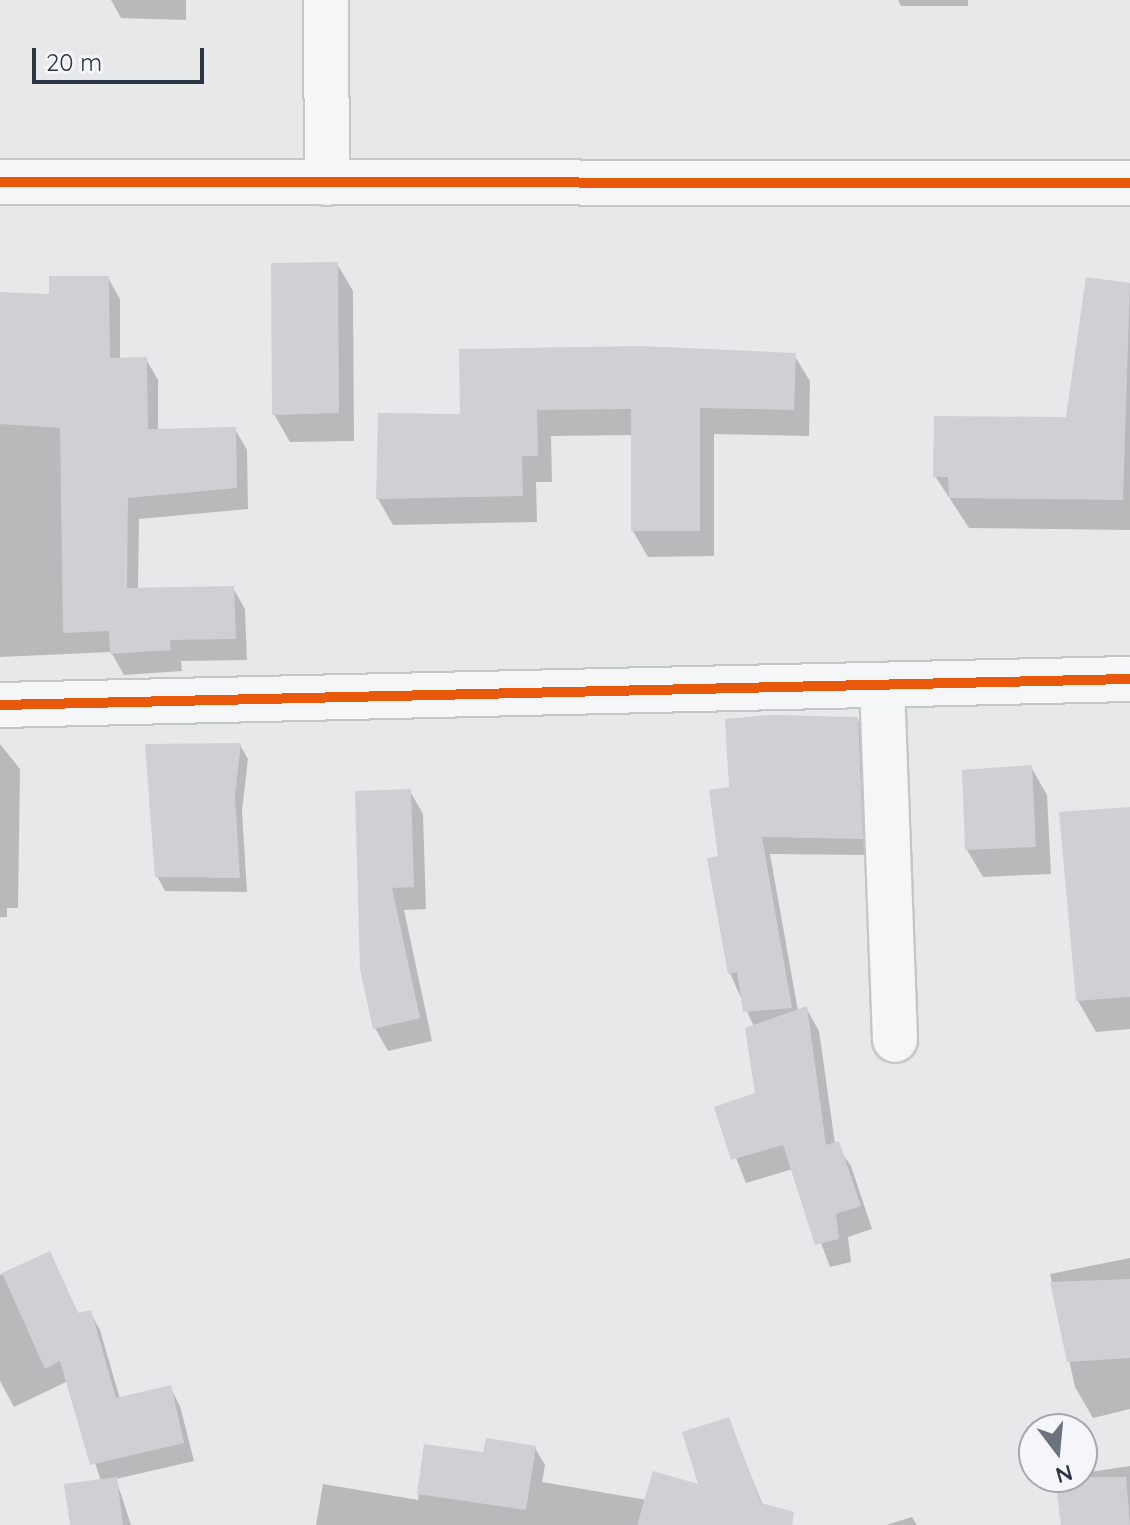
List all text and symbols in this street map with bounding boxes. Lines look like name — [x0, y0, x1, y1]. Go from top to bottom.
scale bar — [36, 32, 208, 82]
text: 20 m — [46, 47, 102, 77]
north arrow — [1018, 1413, 1098, 1493]
text: N — [1052, 1458, 1076, 1490]

